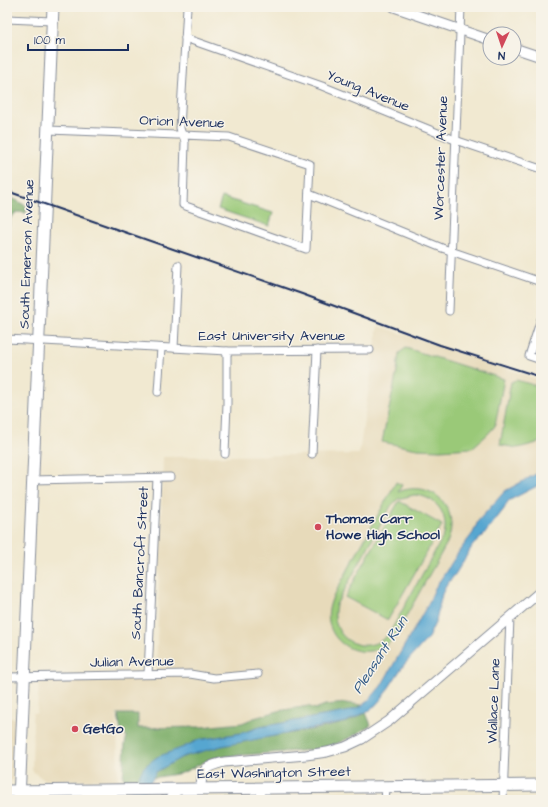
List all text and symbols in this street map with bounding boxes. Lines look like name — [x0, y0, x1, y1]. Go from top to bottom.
scale bar — [28, 26, 128, 52]
north arrow — [482, 26, 522, 66]
text: 100 m — [34, 32, 65, 49]
text: N — [498, 48, 505, 63]
street label: Young Avenue — [324, 65, 413, 117]
street label: Worcester Avenue — [429, 95, 453, 220]
street label: Orion Avenue — [139, 111, 225, 133]
street label: South Emerson Avenue — [14, 178, 40, 329]
street label: East University Avenue — [199, 326, 346, 346]
street label: South Bancroft Street — [126, 486, 154, 640]
place label: Thomas Carr Howe High School — [325, 509, 441, 546]
marker: Thomas Carr Howe High School — [313, 522, 323, 532]
water label: Pleasant Run — [347, 611, 414, 698]
street label: Julian Avenue — [90, 651, 175, 673]
street label: Wallace Lane — [483, 658, 505, 744]
place label: GetGo — [83, 719, 124, 739]
marker: GetGo — [70, 724, 80, 734]
street label: East Washington Street — [197, 762, 351, 784]

